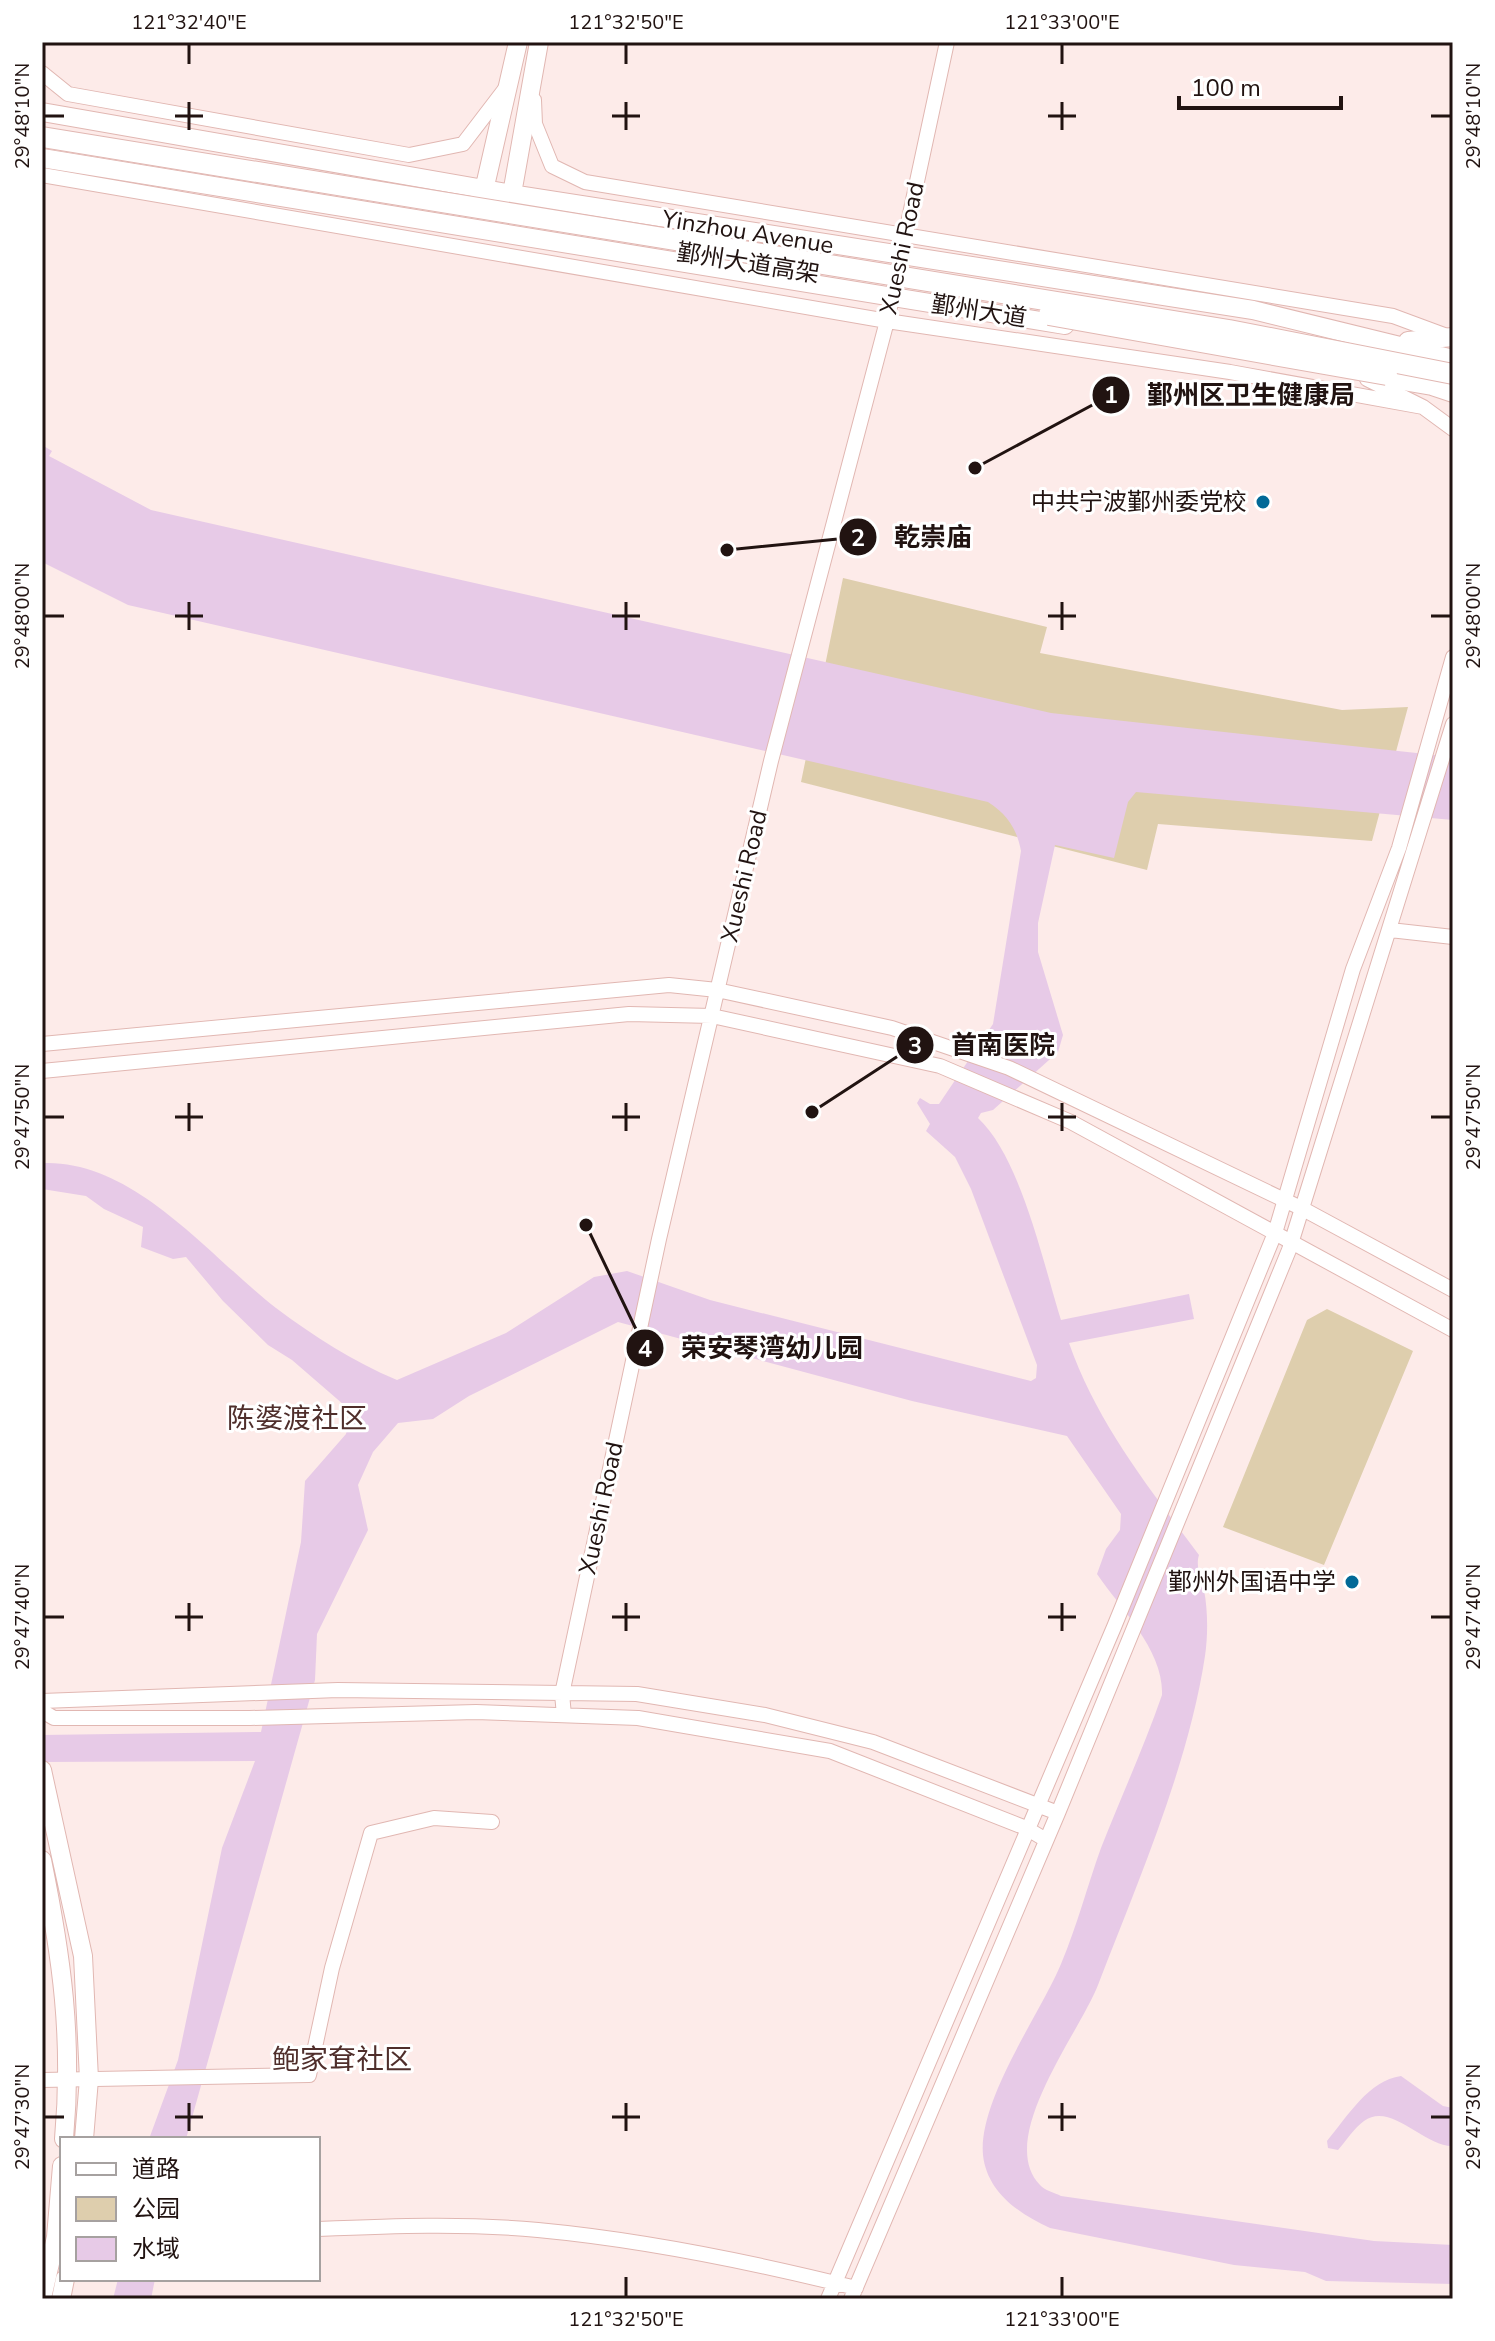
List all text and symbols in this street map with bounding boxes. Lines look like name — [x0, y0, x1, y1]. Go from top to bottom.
text: 121°32'40"E — [131, 9, 247, 36]
text: 121°32'50"E — [568, 9, 684, 36]
text: 121°33'00"E — [1004, 9, 1120, 36]
scale bar — [1179, 60, 1341, 110]
text: 29°48'10"N — [9, 63, 36, 169]
text: 29°48'10"N — [1460, 63, 1487, 169]
text: 100 m — [1191, 72, 1261, 104]
street label: Xueshi Road — [872, 179, 932, 317]
street label: Yinzhou Avenue — [659, 203, 836, 261]
street label: 鄞州大道高架 — [674, 236, 822, 290]
street label: 鄞州大道 — [929, 288, 1029, 334]
callout: 鄞州区卫生健康局 — [1091, 370, 1371, 420]
text: 鄞州区卫生健康局 — [1147, 378, 1355, 413]
text: 1 — [1104, 379, 1118, 411]
place label: 中共宁波鄞州委党校 — [1031, 486, 1247, 518]
marker: 中共宁波鄞州委党校 — [1254, 493, 1272, 511]
callout: 乾崇庙 — [838, 512, 988, 562]
text: 乾崇庙 — [894, 520, 972, 555]
text: 2 — [851, 522, 865, 554]
text: 29°48'00"N — [9, 563, 36, 669]
text: 29°48'00"N — [1460, 563, 1487, 669]
street label: Xueshi Road — [713, 807, 775, 945]
callout: 首南医院 — [895, 1020, 1071, 1070]
text: 首南医院 — [951, 1028, 1055, 1063]
text: 3 — [908, 1030, 922, 1062]
text: 29°47'50"N — [9, 1064, 36, 1170]
text: 29°47'50"N — [1460, 1064, 1487, 1170]
callout: 荣安琴湾幼儿园 — [625, 1323, 879, 1373]
text: 荣安琴湾幼儿园 — [681, 1331, 863, 1366]
text: 4 — [638, 1333, 652, 1365]
district label: 陈婆渡社区 — [227, 1400, 367, 1438]
street label: Xueshi Road — [571, 1439, 631, 1577]
text: 29°47'40"N — [9, 1564, 36, 1670]
text: 29°47'40"N — [1460, 1564, 1487, 1670]
place label: 鄞州外国语中学 — [1168, 1566, 1336, 1598]
marker: 鄞州外国语中学 — [1343, 1573, 1361, 1591]
district label: 鲍家耷社区 — [272, 2041, 412, 2079]
text: 29°47'30"N — [9, 2064, 36, 2170]
text: 29°47'30"N — [1460, 2064, 1487, 2170]
legend — [60, 2137, 320, 2281]
text: 道路 — [132, 2153, 180, 2185]
text: 公园 — [132, 2193, 180, 2225]
text: 水域 — [132, 2233, 180, 2265]
text: 121°32'50"E — [568, 2306, 684, 2333]
text: 121°33'00"E — [1004, 2306, 1120, 2333]

